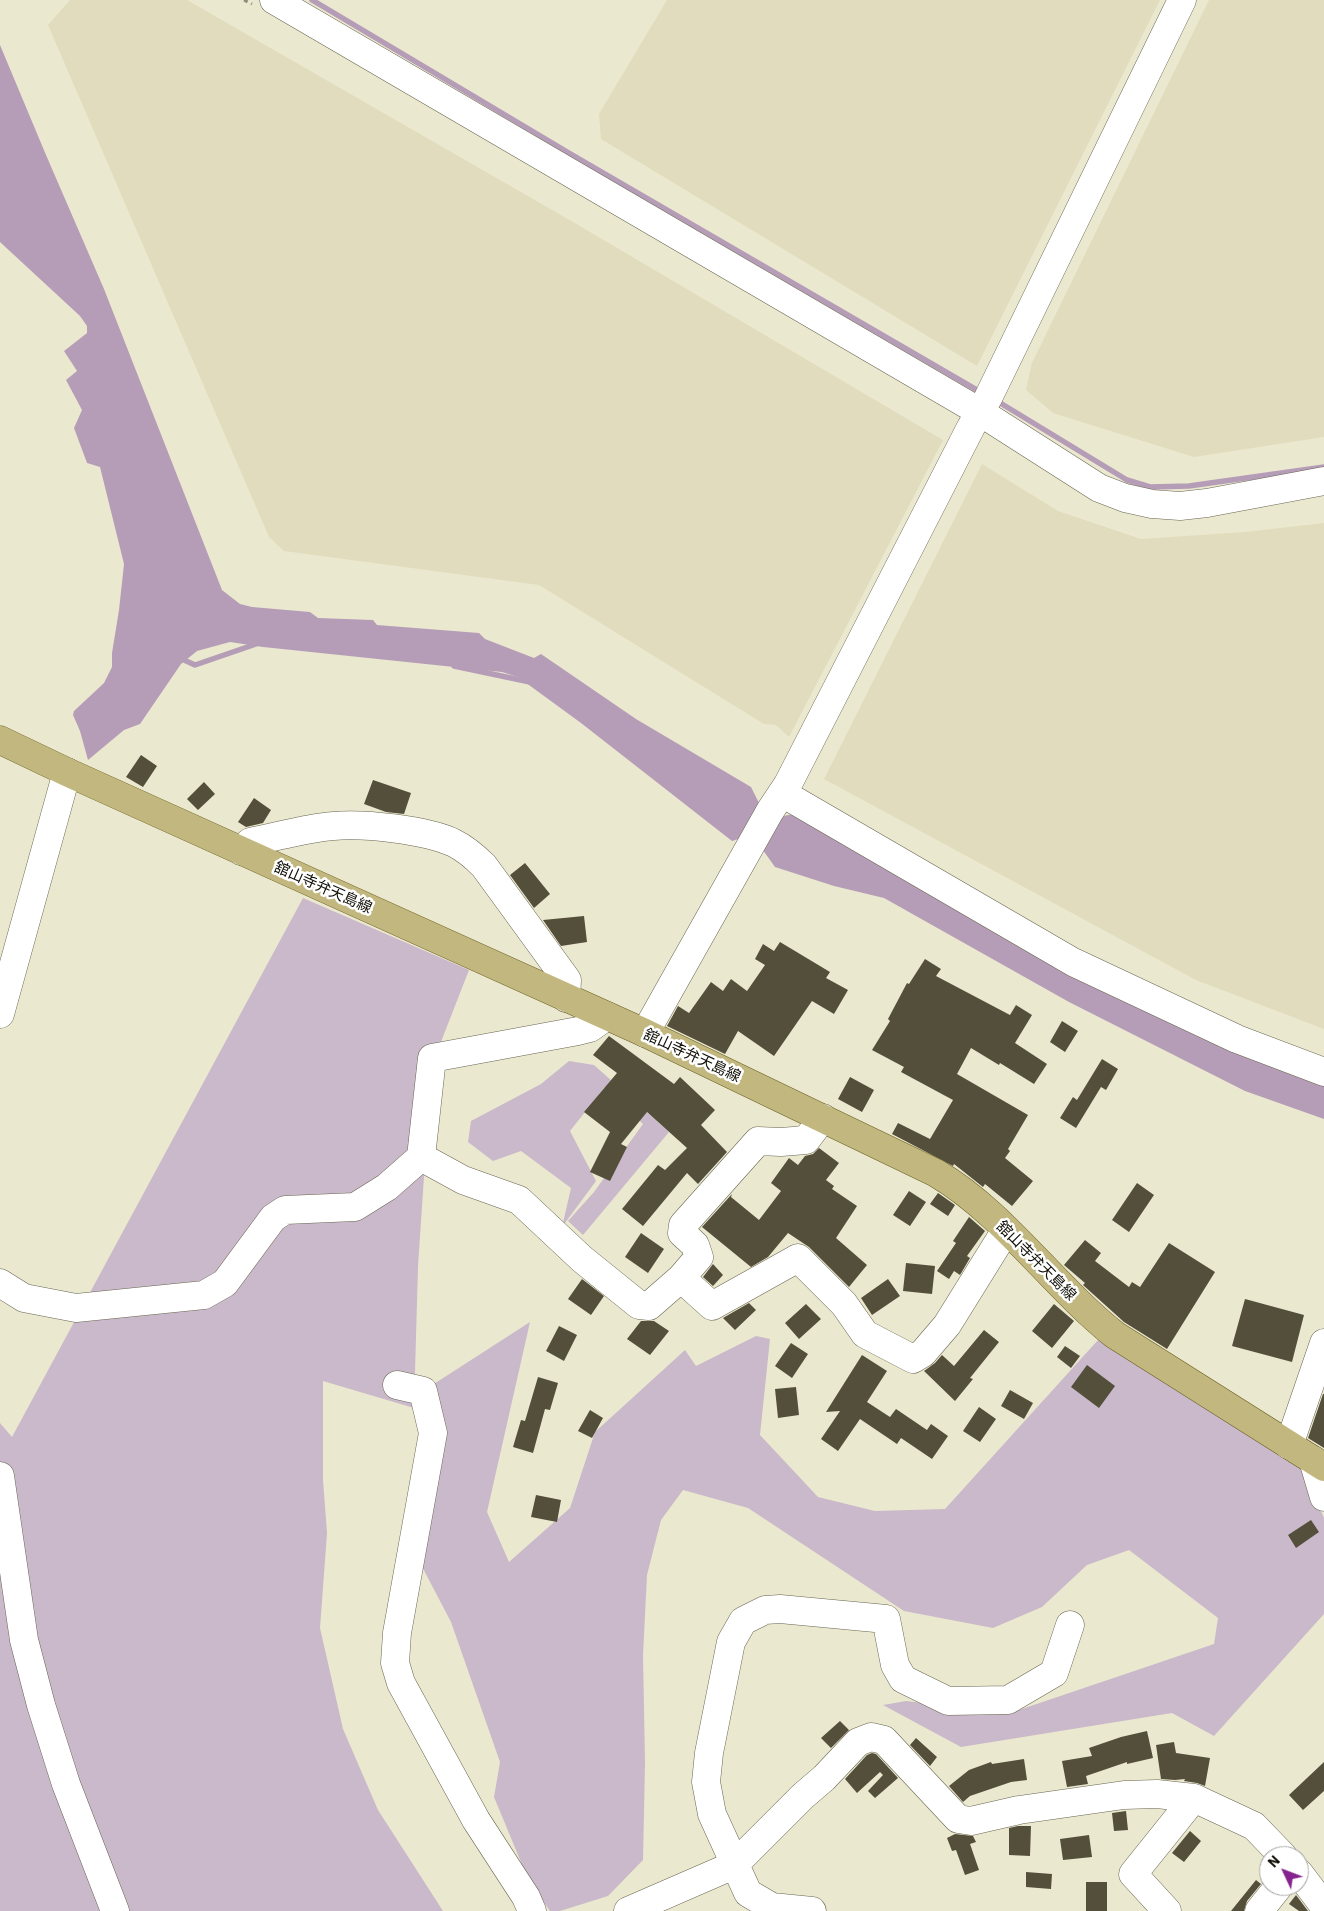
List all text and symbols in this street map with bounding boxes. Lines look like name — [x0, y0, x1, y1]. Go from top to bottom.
street label: 舘山寺弁天島線 — [271, 858, 375, 918]
street label: 舘山寺弁天島線 — [641, 1026, 743, 1086]
street label: 舘山寺弁天島線 — [993, 1218, 1079, 1304]
north arrow — [1259, 1846, 1309, 1896]
text: N — [1264, 1852, 1284, 1871]

